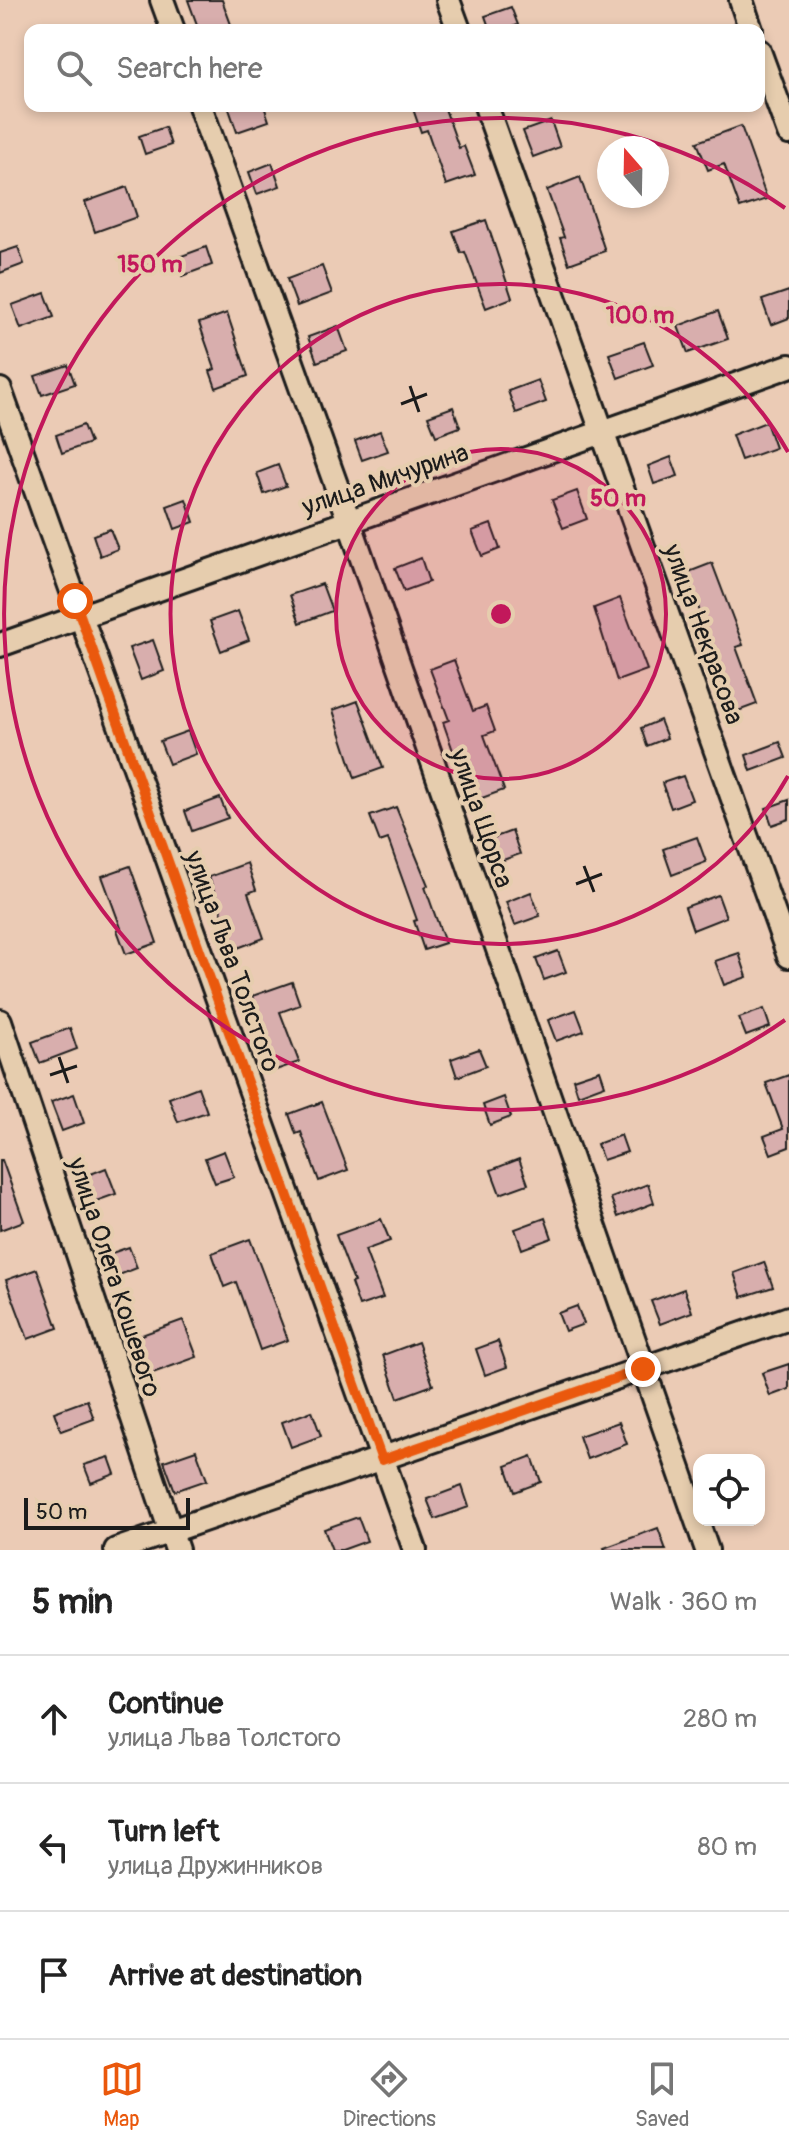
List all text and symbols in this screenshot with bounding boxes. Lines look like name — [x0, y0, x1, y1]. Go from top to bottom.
search box — [24, 24, 765, 112]
icon: search — [52, 46, 96, 90]
text: Search here — [116, 50, 263, 87]
north arrow — [597, 136, 669, 208]
text: 150 m — [117, 250, 183, 279]
text: 100 m — [606, 301, 674, 330]
street label: улица Мичурина — [297, 437, 473, 524]
text: 50 m — [590, 484, 646, 513]
street label: улица Некрасова — [655, 539, 751, 729]
route start — [57, 583, 93, 619]
centre of rings — [487, 600, 515, 628]
street label: улица Щорса — [442, 744, 520, 892]
street label: улица Льва Толстого — [177, 845, 287, 1076]
street label: улица Олега Кошевого — [60, 1153, 168, 1401]
route end — [625, 1351, 661, 1387]
map controls — [693, 1454, 765, 1526]
button: locate — [693, 1454, 765, 1526]
scale bar — [24, 1494, 190, 1530]
text: 50 m — [36, 1498, 87, 1526]
text: 5 min — [32, 1581, 113, 1624]
text: Walk · 360 m — [610, 1586, 757, 1618]
text: Continue — [108, 1685, 223, 1722]
icon: ahead — [32, 1697, 76, 1741]
text: 280 m — [683, 1703, 757, 1735]
text: улица Льва Толстого — [108, 1722, 341, 1754]
text: Turn left — [108, 1813, 219, 1850]
icon: left — [32, 1825, 76, 1869]
text: 80 m — [697, 1831, 757, 1863]
text: улица Дружинников — [108, 1850, 323, 1882]
icon: arrive — [32, 1953, 76, 1997]
text: Arrive at destination — [108, 1957, 362, 1994]
tab: Map — [100, 2057, 144, 2133]
tab: Directions — [343, 2057, 436, 2133]
tab: Saved — [635, 2057, 689, 2133]

